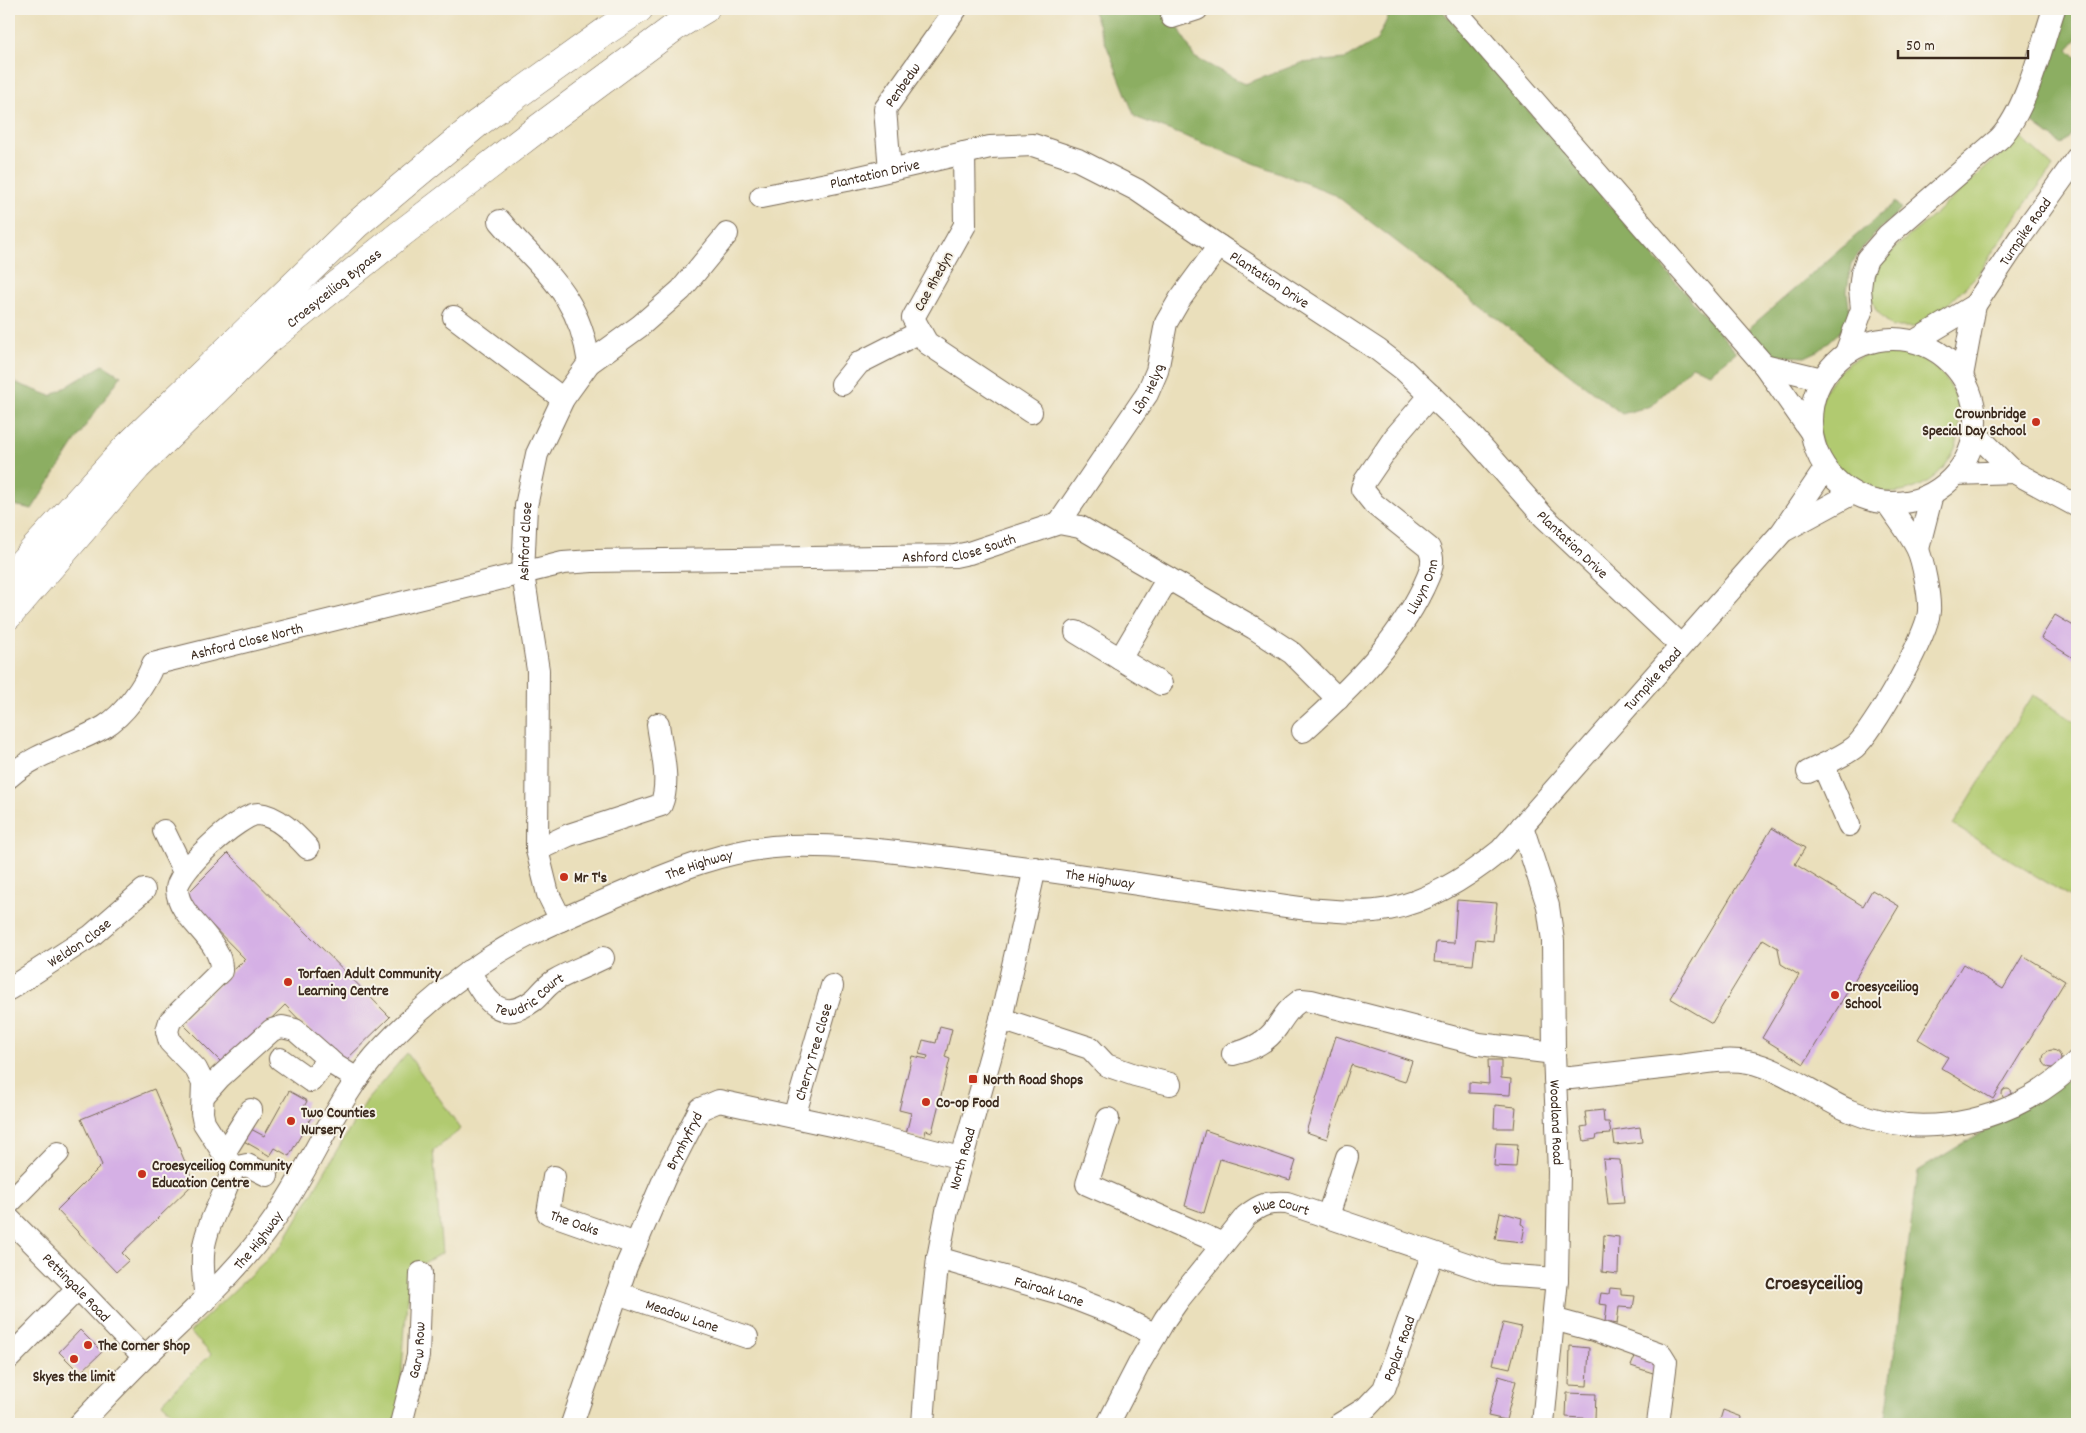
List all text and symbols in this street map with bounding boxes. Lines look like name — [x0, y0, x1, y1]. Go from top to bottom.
scale bar — [1898, 28, 2028, 60]
text: 50 m — [1906, 36, 1935, 58]
street label: Penbedw — [880, 59, 928, 113]
street label: Plantation Drive — [828, 155, 922, 196]
street label: Turnpike Road — [1995, 194, 2058, 271]
street label: Croesyceiliog Bypass — [282, 244, 387, 334]
street label: Plantation Drive — [1224, 247, 1313, 315]
street label: Cae Rhedyn — [909, 248, 960, 316]
street label: Lôn Helyg — [1127, 363, 1171, 420]
place label: Crownbridge Special Day School — [1922, 404, 2026, 443]
marker: Crownbridge Special Day School — [2030, 416, 2042, 428]
street label: Ashford Close — [514, 499, 540, 583]
street label: Plantation Drive — [1530, 507, 1613, 585]
street label: Ashford Close South — [902, 529, 1019, 570]
street label: Llwyn Onn — [1402, 559, 1445, 619]
street label: Ashford Close North — [188, 618, 306, 667]
street label: Turnpike Road — [1619, 643, 1688, 717]
street label: The Highway — [663, 845, 736, 887]
street label: The Highway — [1064, 864, 1136, 896]
place label: Mr T's — [574, 868, 607, 890]
marker: Mr T's — [558, 871, 570, 883]
street label: Weldon Close — [44, 914, 117, 974]
place label: Torfaen Adult Community Learning Centre — [298, 964, 442, 1003]
street label: Tewdric Court — [490, 968, 569, 1024]
marker: Torfaen Adult Community Learning Centre — [282, 976, 294, 988]
place label: Croesyceiliog School — [1845, 977, 1919, 1016]
marker: Croesyceiliog School — [1829, 989, 1841, 1001]
street label: Cherry Tree Close — [790, 1001, 840, 1104]
place label: North Road Shops — [983, 1070, 1083, 1092]
marker: North Road Shops — [967, 1073, 979, 1085]
street label: Woodland Road — [1542, 1080, 1568, 1166]
place label: Co-op Food — [936, 1093, 999, 1115]
marker: Co-op Food — [920, 1096, 932, 1108]
place label: Two Counties Nursery — [301, 1103, 375, 1142]
street label: Brynhyfryd — [661, 1109, 710, 1174]
marker: Two Counties Nursery — [285, 1115, 297, 1127]
street label: North Road — [944, 1126, 983, 1193]
place label: Croesyceiliog Community Education Centre — [152, 1156, 292, 1195]
marker: Croesyceiliog Community Education Centre — [136, 1168, 148, 1180]
street label: Blue Court — [1248, 1194, 1313, 1223]
street label: The Oaks — [546, 1205, 602, 1243]
street label: The Highway — [229, 1207, 290, 1276]
street label: Pettingale Road — [36, 1249, 114, 1328]
street label: Fairoak Lane — [1011, 1271, 1087, 1314]
district label: Croesyceiliog — [1765, 1271, 1863, 1299]
street label: Meadow Lane — [642, 1294, 722, 1340]
street label: Poplar Road — [1379, 1313, 1422, 1385]
street label: Garw Row — [404, 1321, 432, 1381]
place label: The Corner Shop — [98, 1336, 190, 1358]
marker: The Corner Shop — [82, 1339, 94, 1351]
marker: Skyes the limit — [68, 1353, 80, 1365]
place label: Skyes the limit — [33, 1367, 116, 1389]

